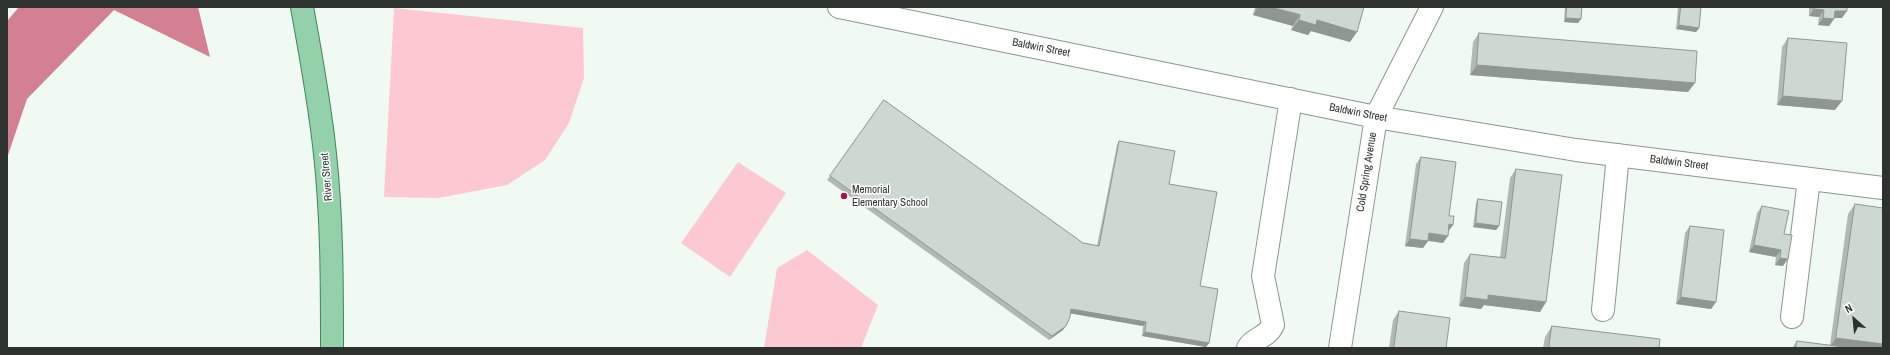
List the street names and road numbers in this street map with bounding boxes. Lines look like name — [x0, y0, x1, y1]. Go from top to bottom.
street label: Baldwin Street — [1011, 36, 1071, 60]
street label: Baldwin Street — [1328, 101, 1388, 125]
street label: Cold Spring Avenue — [1354, 131, 1380, 213]
street label: River Street — [318, 152, 336, 202]
street label: Baldwin Street — [1649, 153, 1709, 173]

